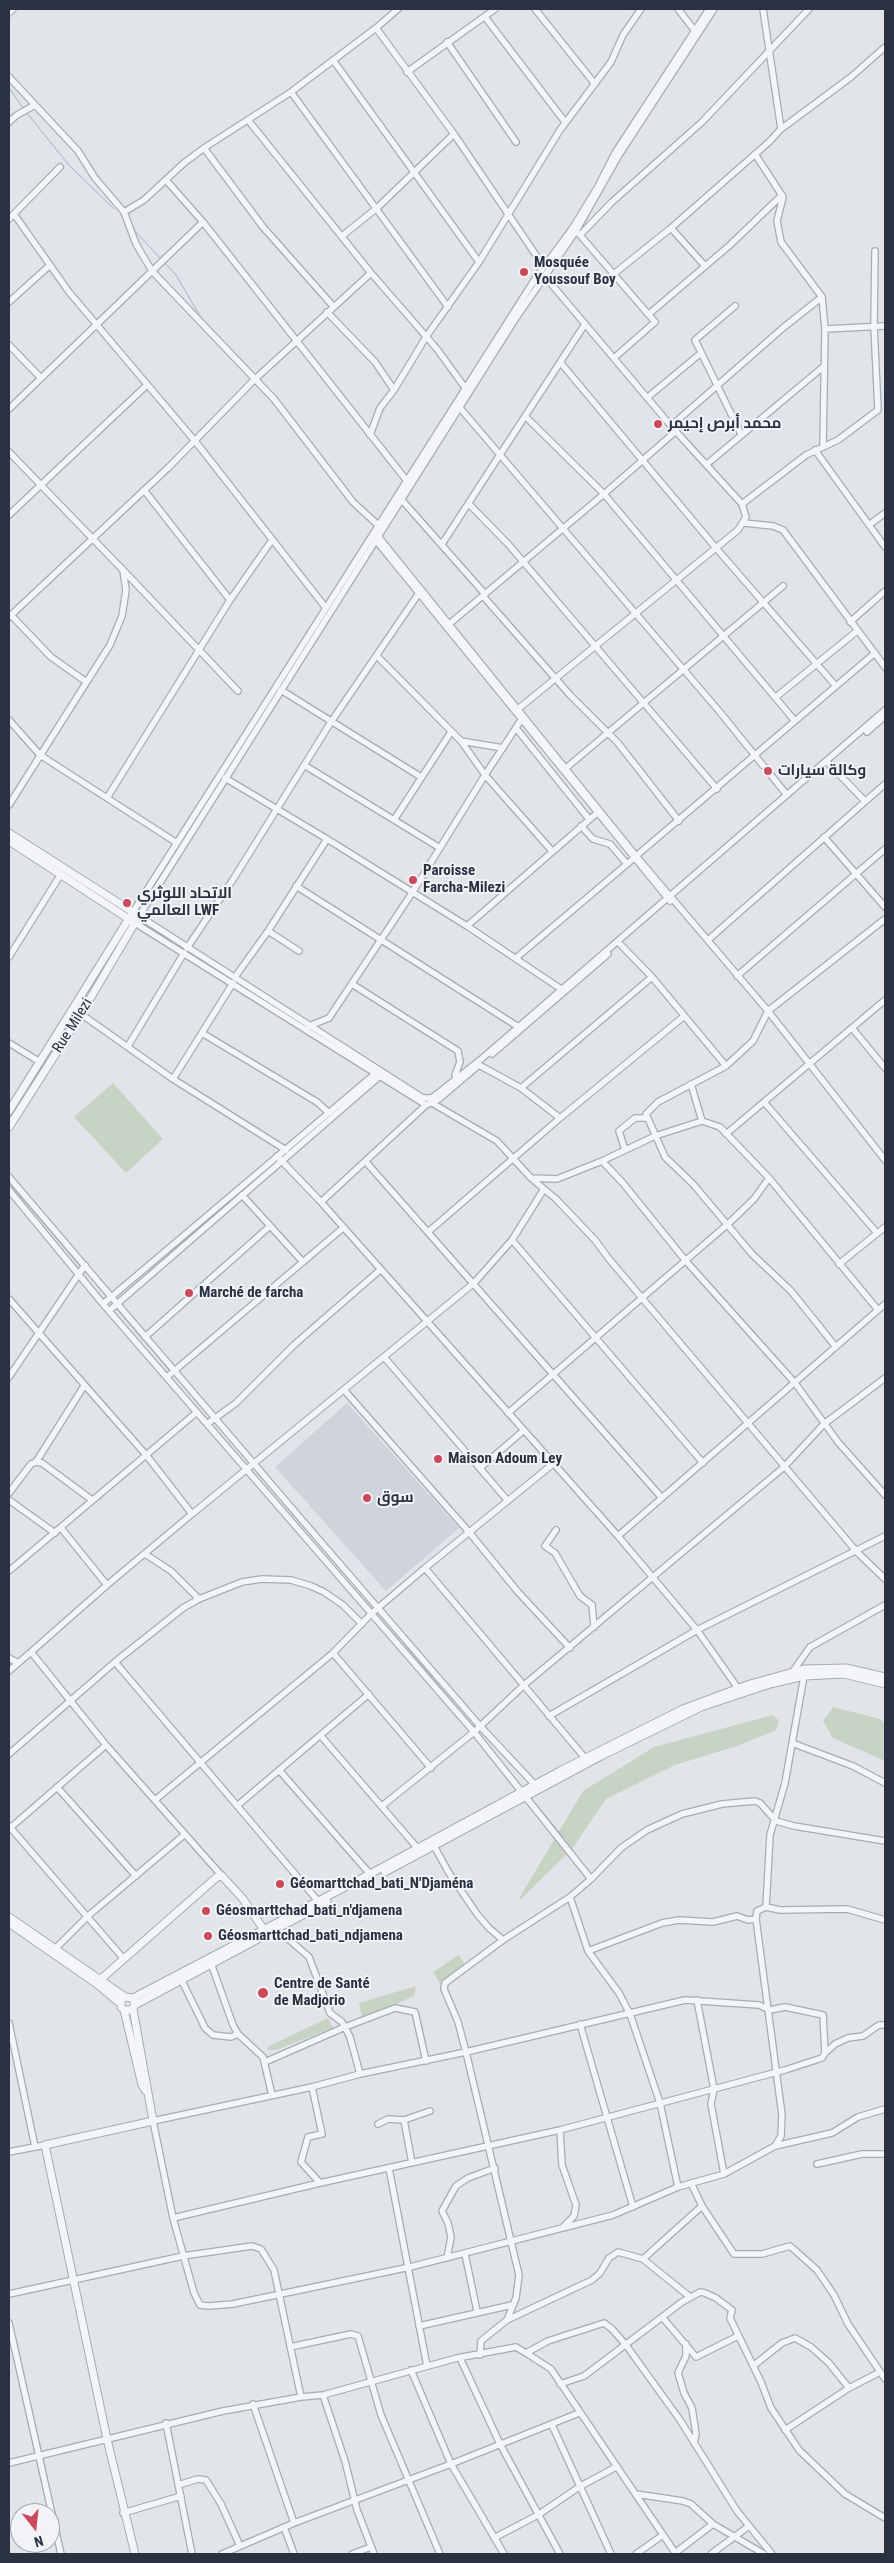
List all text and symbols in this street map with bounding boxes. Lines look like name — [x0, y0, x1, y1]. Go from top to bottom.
place label: Mosquée Youssouf Boy — [534, 254, 616, 289]
marker: Mosquée Youssouf Boy — [518, 266, 530, 278]
place label: محمد أبرص إحيمر — [668, 415, 781, 433]
marker: محمد أبرص إحيمر — [652, 418, 664, 430]
place label: وكالة سيارات — [778, 762, 866, 780]
marker: وكالة سيارات — [762, 765, 774, 777]
place label: Paroisse Farcha-Milezi — [423, 862, 505, 897]
marker: Paroisse Farcha-Milezi — [407, 874, 419, 886]
place label: الاتحاد اللوثري العالمي LWF — [137, 885, 232, 920]
marker: الاتحاد اللوثري العالمي LWF — [121, 897, 133, 909]
street label: Rue Milezi — [49, 995, 97, 1057]
place label: Marché de farcha — [199, 1284, 303, 1302]
marker: Marché de farcha — [183, 1287, 195, 1299]
place label: Maison Adoum Ley — [448, 1450, 562, 1468]
marker: Maison Adoum Ley — [432, 1453, 444, 1465]
place label: سوق — [377, 1489, 414, 1507]
marker: سوق — [361, 1492, 373, 1504]
place label: Géomarttchad_bati_N'Djaména — [290, 1875, 473, 1893]
marker: Géomarttchad_bati_N'Djaména — [274, 1878, 286, 1890]
place label: Géosmarttchad_bati_n'djamena — [216, 1902, 402, 1920]
marker: Géosmarttchad_bati_n'djamena — [200, 1905, 212, 1917]
place label: Géosmarttchad_bati_ndjamena — [218, 1927, 403, 1945]
marker: Géosmarttchad_bati_ndjamena — [202, 1930, 214, 1942]
place label: Centre de Santé de Madjorio — [274, 1975, 370, 2010]
marker: Centre de Santé de Madjorio — [256, 1986, 270, 2000]
north arrow — [10, 2503, 60, 2553]
text: N — [33, 2533, 45, 2550]

